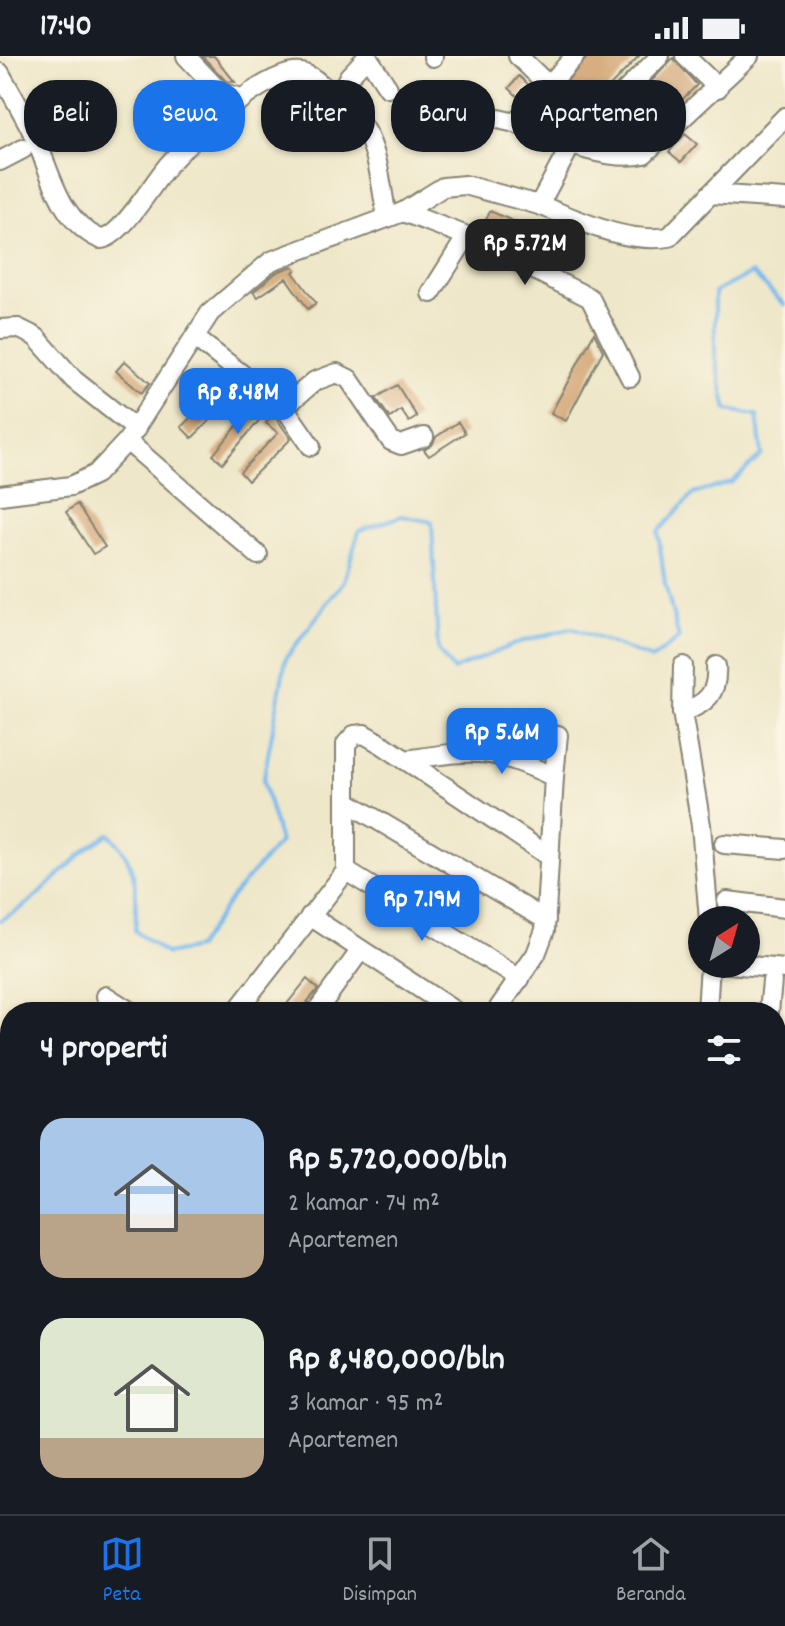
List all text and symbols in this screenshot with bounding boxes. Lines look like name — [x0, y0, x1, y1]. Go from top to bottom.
text: 17:40 — [40, 7, 92, 50]
chip: Beli — [24, 80, 117, 152]
chip: Sewa — [133, 80, 245, 152]
chip: Filter — [261, 80, 375, 152]
chip: Baru — [391, 80, 495, 152]
chip: Apartemen — [511, 80, 686, 152]
pin: Rp 5.72M — [442, 219, 608, 287]
text: Rp 5.72M — [483, 226, 567, 263]
pin: Rp 8.48M — [155, 368, 321, 436]
text: Rp 8.48M — [197, 375, 279, 412]
pin: Rp 5.6M — [428, 708, 576, 776]
text: Rp 5.6M — [465, 715, 539, 752]
pin: Rp 7.19M — [339, 875, 505, 943]
text: Rp 7.19M — [383, 882, 461, 919]
north arrow — [688, 906, 760, 978]
map controls — [688, 906, 760, 978]
text: 4 properti — [40, 1026, 167, 1075]
icon: filters — [702, 1028, 746, 1072]
text: Rp 5,720,000/bln — [288, 1137, 507, 1186]
icon: home — [104, 1150, 200, 1246]
text: 2 kamar · 74 m² — [288, 1186, 440, 1223]
text: Apartemen — [288, 1223, 398, 1260]
text: Rp 8,480,000/bln — [288, 1337, 505, 1386]
icon: home — [104, 1350, 200, 1446]
text: 3 kamar · 95 m² — [288, 1386, 443, 1423]
text: Apartemen — [288, 1423, 398, 1460]
tab: Peta — [100, 1532, 144, 1611]
tab: Disimpan — [343, 1532, 417, 1611]
tab: Beranda — [616, 1532, 685, 1611]

